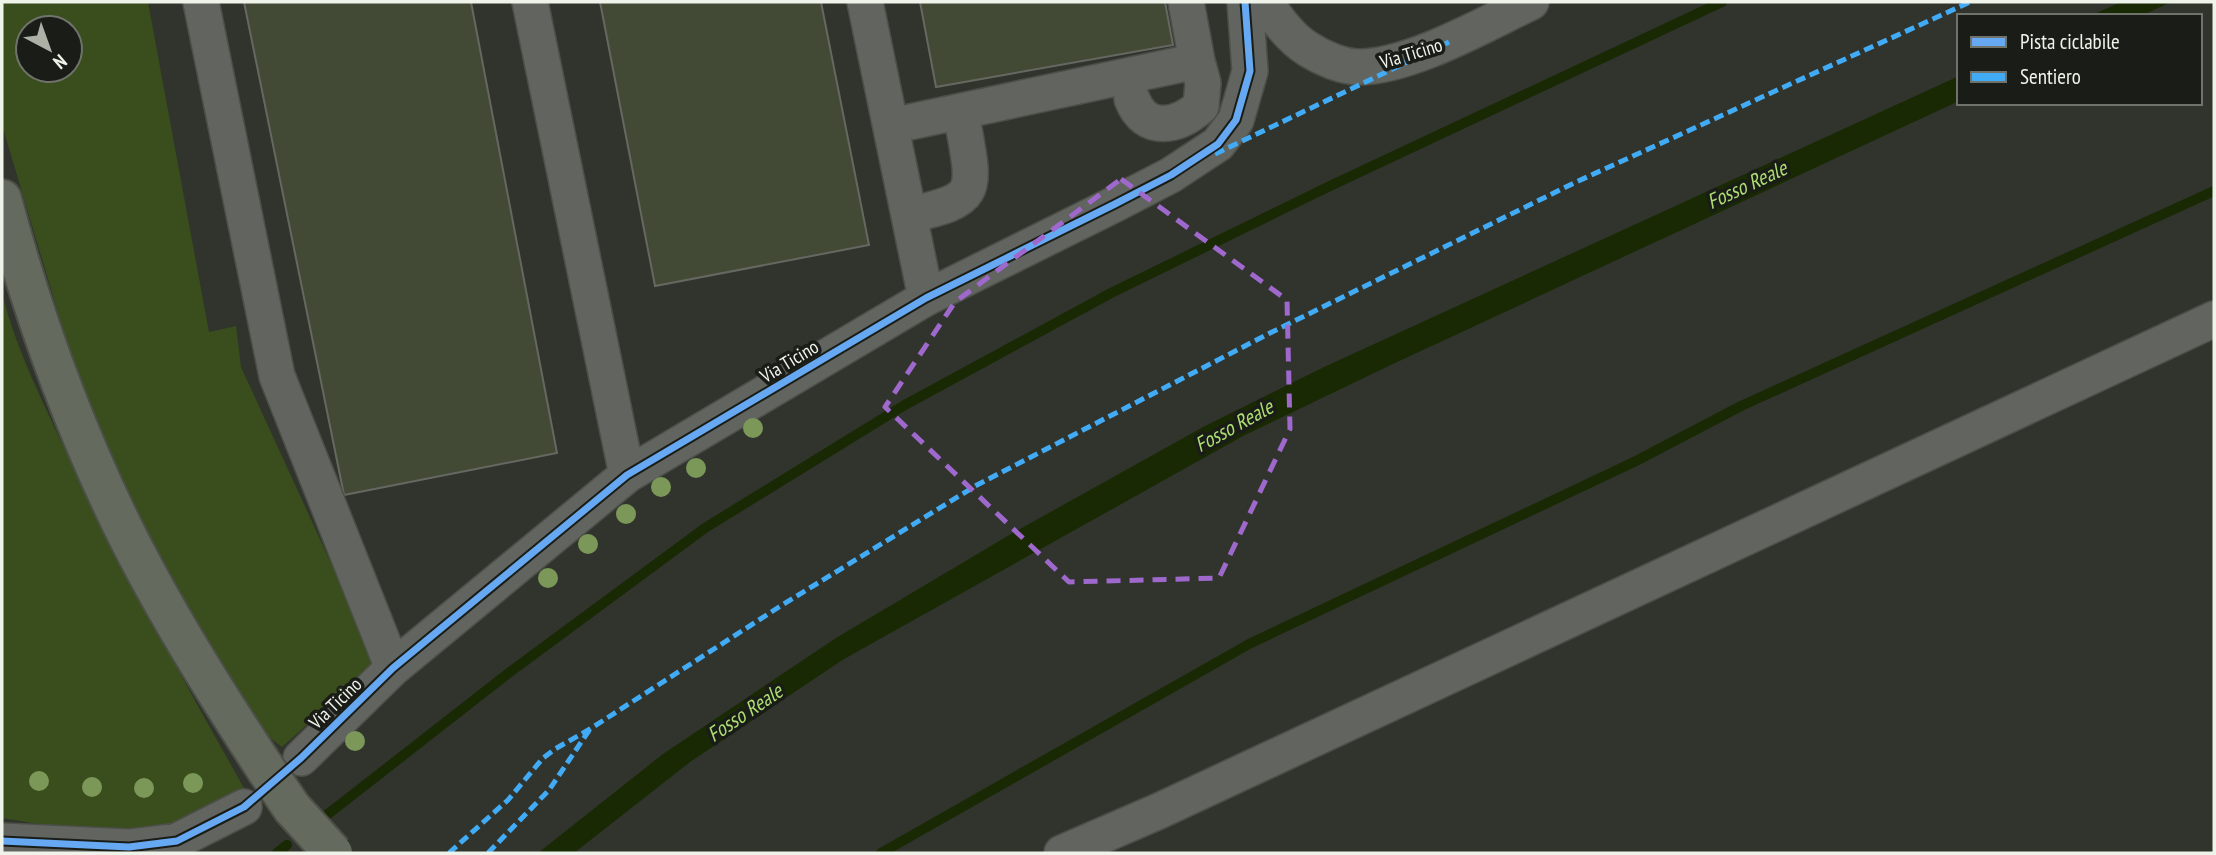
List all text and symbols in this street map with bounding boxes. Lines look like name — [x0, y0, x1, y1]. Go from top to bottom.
north arrow — [14, 14, 84, 84]
legend — [1957, 14, 2202, 105]
text: Pista ciclabile — [2020, 28, 2120, 55]
street label: Via Ticino — [1376, 32, 1445, 74]
text: N — [48, 49, 72, 74]
text: Sentiero — [2020, 63, 2081, 90]
water label: Fosso Reale — [1702, 154, 1792, 215]
street label: Via Ticino — [754, 334, 823, 388]
water label: Fosso Reale — [1190, 392, 1279, 458]
street label: Via Ticino — [303, 672, 366, 735]
water label: Fosso Reale — [702, 677, 789, 748]

